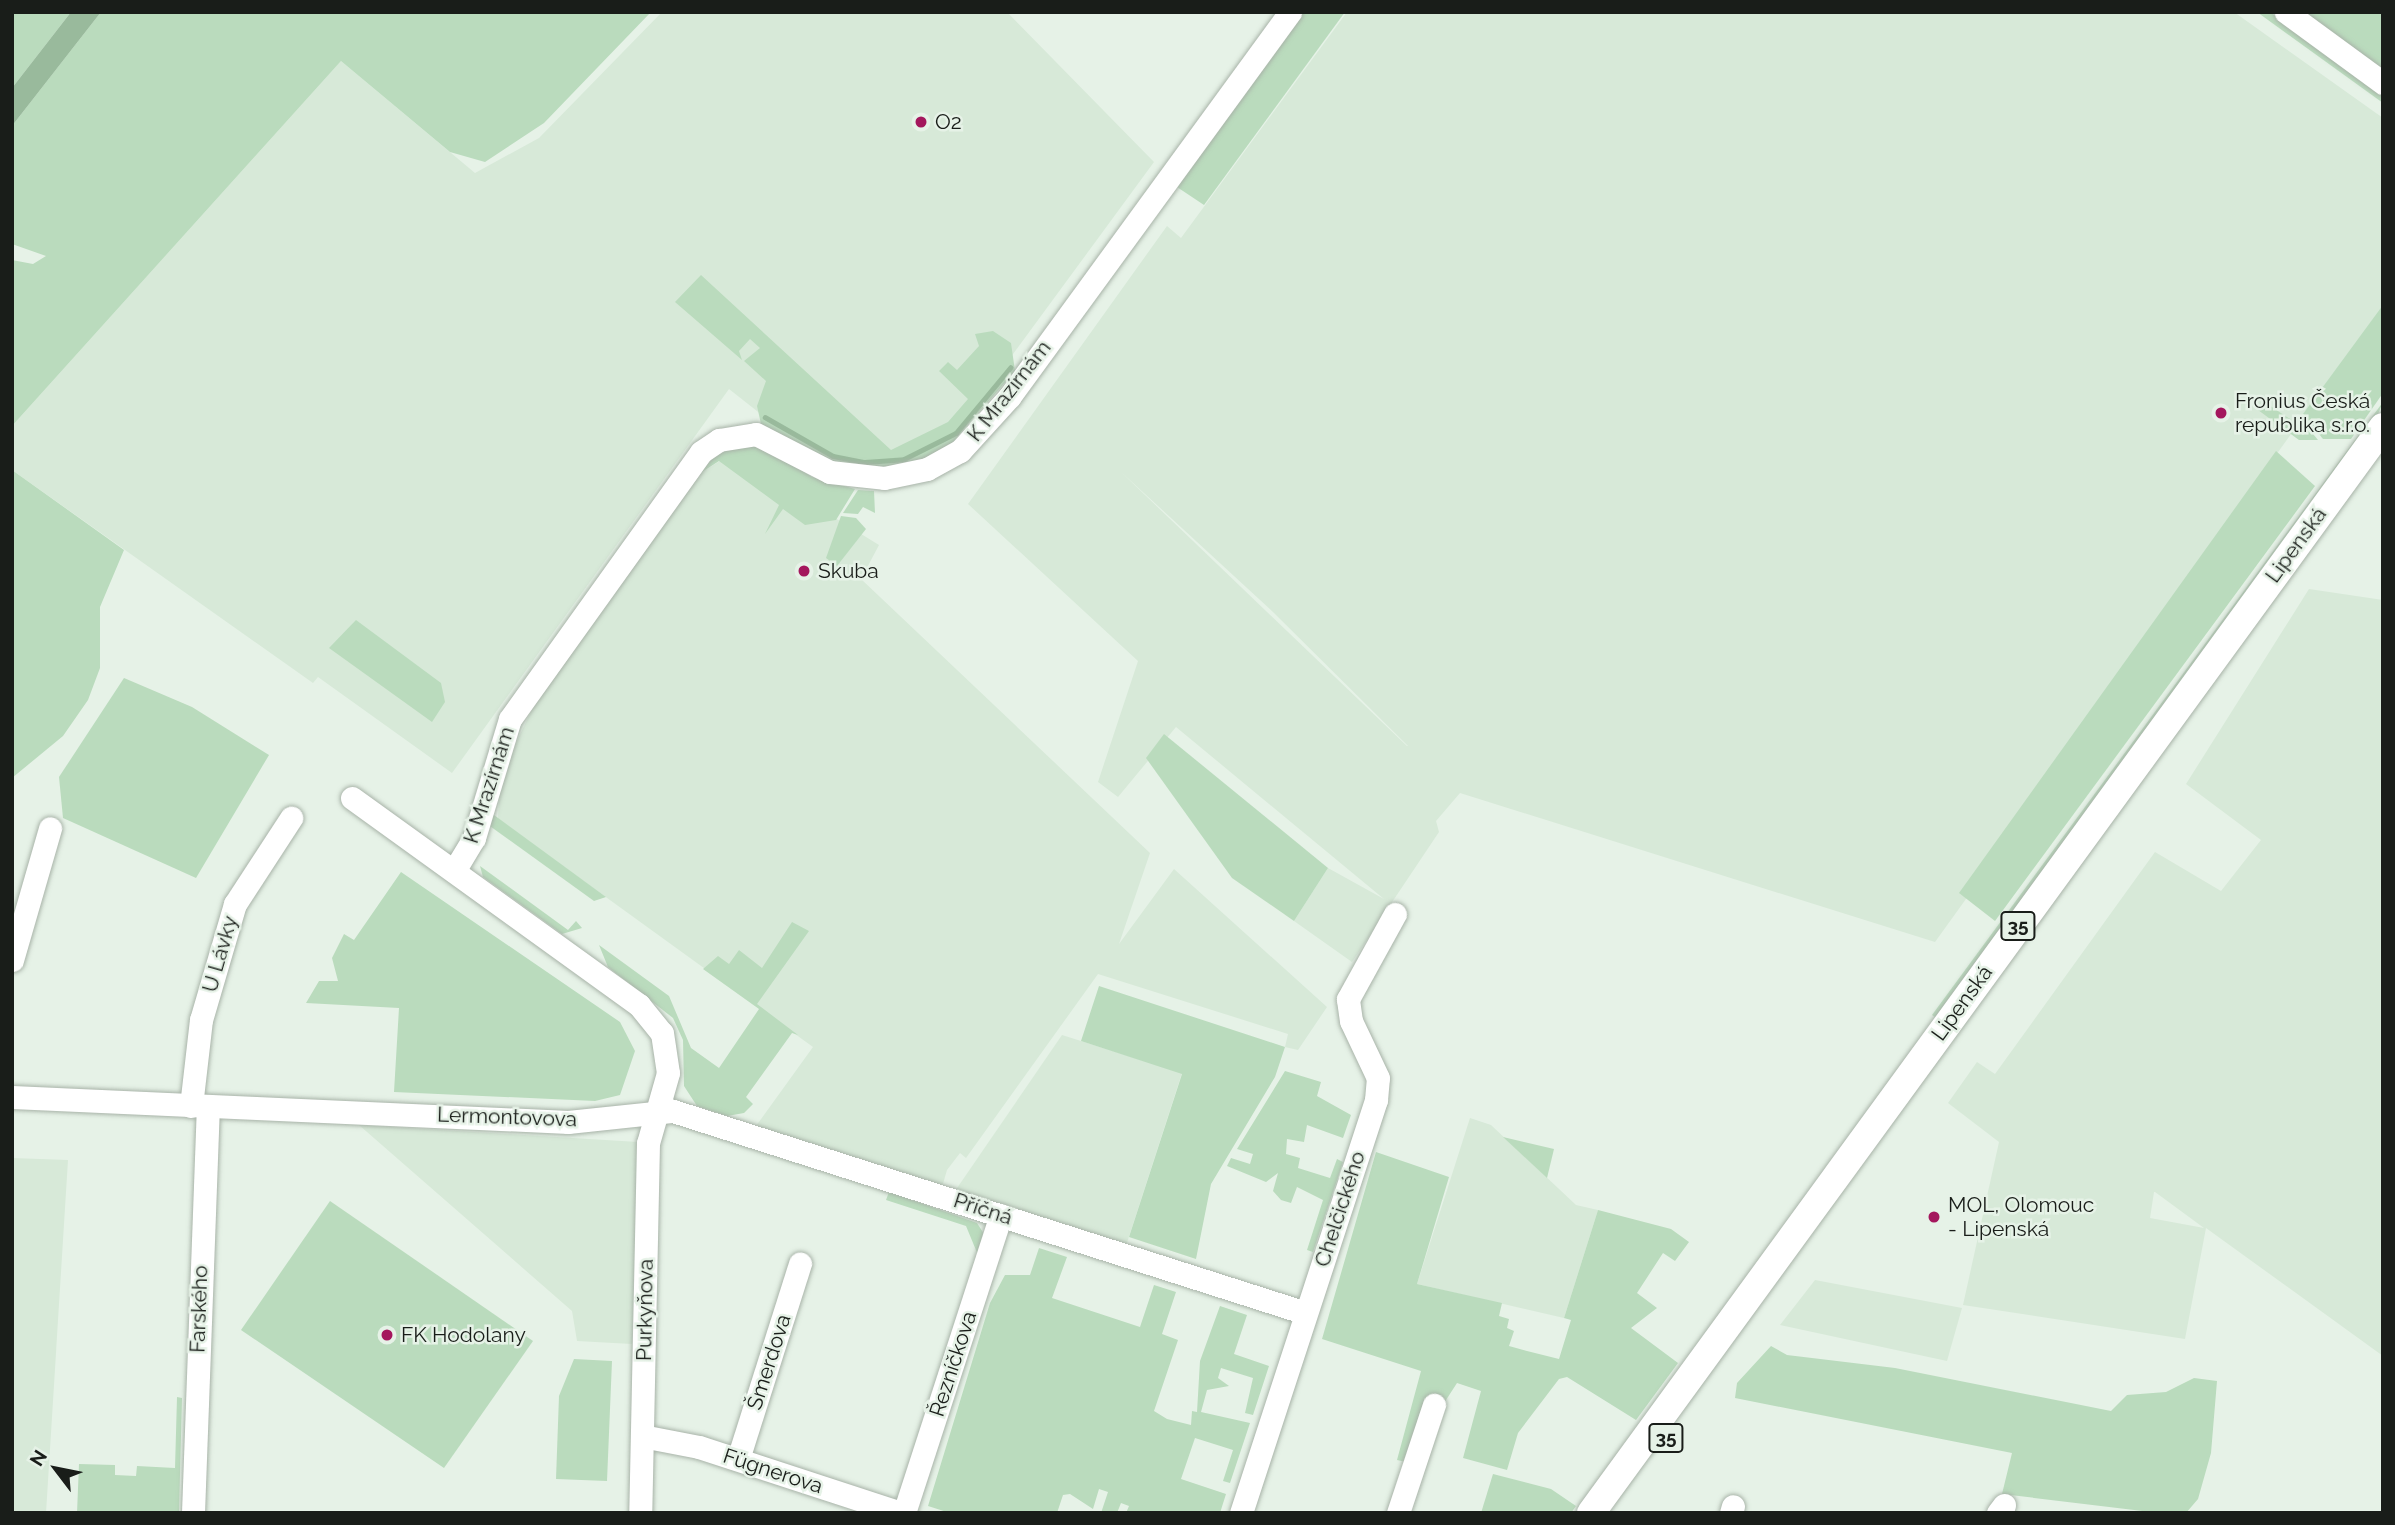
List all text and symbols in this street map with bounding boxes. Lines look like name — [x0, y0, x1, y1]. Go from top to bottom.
place label: O2 — [935, 109, 962, 135]
marker: O2 — [913, 114, 929, 130]
street label: K Mrazírnám — [962, 335, 1056, 447]
place label: Fronius Česká republika s.r.o. — [2235, 388, 2370, 438]
marker: Fronius Česká republika s.r.o. — [2213, 405, 2229, 421]
street label: Lipenská — [2260, 502, 2332, 588]
place label: Skuba — [818, 558, 879, 584]
marker: Skuba — [796, 563, 812, 579]
street label: K Mrazírnám — [458, 723, 520, 847]
road number: 35 — [1999, 910, 2037, 942]
street label: U Lávky — [197, 913, 243, 995]
street label: Lipenská — [1926, 960, 1998, 1046]
street label: Lermontovova — [437, 1102, 577, 1132]
street label: Chelčického — [1309, 1148, 1371, 1270]
street label: Příčná — [950, 1188, 1016, 1230]
place label: MOL, Olomouc - Lipenská — [1948, 1192, 2094, 1242]
marker: MOL, Olomouc - Lipenská — [1926, 1209, 1942, 1225]
street label: Purkyňova — [632, 1259, 658, 1361]
street label: Farského — [185, 1265, 213, 1353]
street label: Řezníčkova — [924, 1308, 982, 1420]
street label: Šmerdova — [742, 1311, 796, 1413]
place label: FK Hodolany — [401, 1322, 526, 1348]
marker: FK Hodolany — [379, 1327, 395, 1343]
road number: 35 — [1647, 1422, 1685, 1454]
north arrow — [21, 1434, 91, 1504]
street label: Fügnerova — [720, 1443, 826, 1499]
text: N — [25, 1446, 51, 1470]

